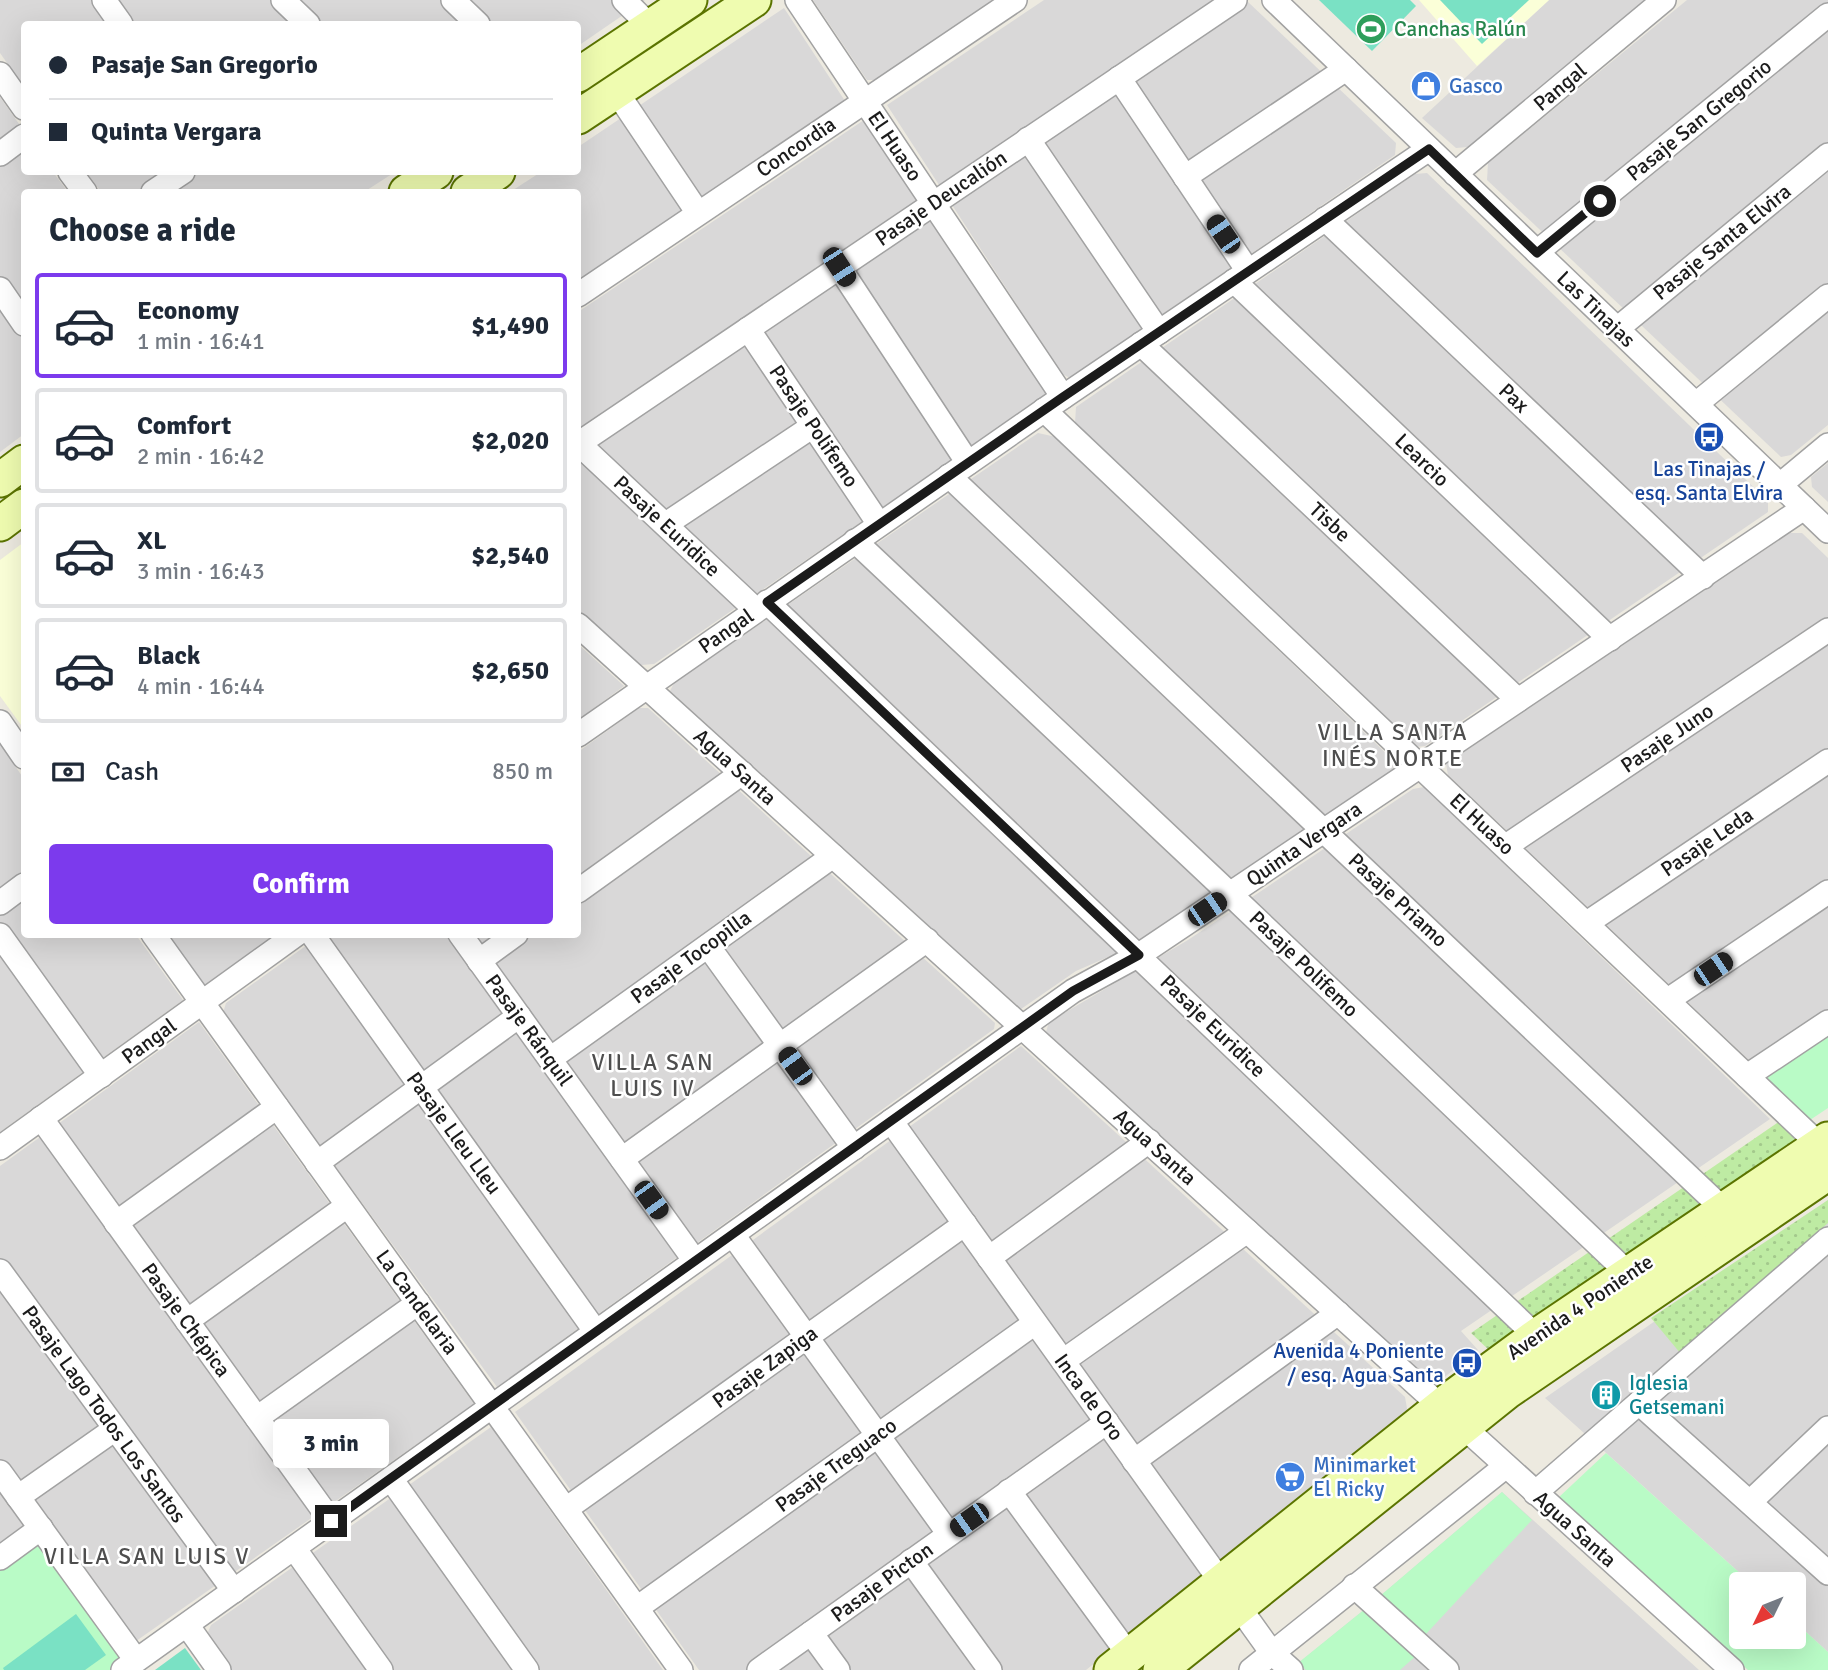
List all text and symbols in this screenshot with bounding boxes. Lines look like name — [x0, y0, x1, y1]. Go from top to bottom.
sports icon: Canchas Ralún — [1354, 12, 1388, 46]
place label: Canchas Ralún — [1394, 16, 1526, 42]
text: Pasaje San Gregorio — [91, 49, 318, 81]
street label: Pasaje San Gregorio — [1621, 53, 1777, 187]
street label: Pangal — [1528, 57, 1592, 117]
shop icon: Gasco — [1409, 69, 1443, 103]
place label: Gasco — [1449, 73, 1503, 99]
street label: El Huaso — [862, 106, 928, 186]
street label: Concordia — [751, 111, 841, 183]
text: Quinta Vergara — [91, 116, 262, 148]
street label: Pasaje Deucalión — [870, 144, 1012, 252]
street label: Pasaje Santa Elvira — [1648, 178, 1796, 306]
route start — [1584, 185, 1616, 217]
text: Choose a ride — [49, 211, 236, 250]
car — [1203, 211, 1244, 257]
car — [819, 244, 860, 290]
street label: Las Tinajas — [1551, 265, 1641, 353]
icon: car — [53, 294, 116, 357]
text: Economy — [137, 295, 239, 327]
text: $1,490 — [471, 310, 549, 342]
text: 1 min · 16:41 — [137, 327, 265, 356]
street label: Pasaje Polifemo — [764, 360, 864, 492]
street label: Pax — [1494, 378, 1535, 419]
icon: car — [53, 409, 116, 472]
text: Comfort — [137, 410, 231, 442]
bus stop icon: Las Tinajas / esq. Santa Elvira — [1692, 420, 1726, 454]
text: $2,020 — [471, 425, 549, 457]
street label: Learcio — [1389, 428, 1455, 492]
text: 2 min · 16:42 — [137, 442, 265, 471]
place label: Las Tinajas / esq. Santa Elvira — [1635, 456, 1783, 506]
street label: Pasaje Euridice — [608, 470, 726, 582]
street label: Tisbe — [1304, 497, 1356, 547]
icon: car — [53, 524, 116, 587]
text: XL — [137, 525, 167, 557]
text: $2,540 — [471, 540, 549, 572]
text: 3 min · 16:43 — [137, 557, 265, 586]
street label: Pangal — [693, 603, 759, 659]
icon: car — [53, 639, 116, 702]
text: Black — [137, 640, 200, 672]
text: $2,650 — [471, 655, 549, 687]
text: 4 min · 16:44 — [137, 672, 265, 701]
street label: Pasaje Juno — [1616, 698, 1718, 778]
district label: VILLA SANTA INÉS NORTE — [1317, 718, 1469, 773]
street label: Agua Santa — [688, 723, 782, 811]
icon: cash — [49, 753, 87, 791]
text: Cash — [105, 756, 159, 788]
text: 850 m — [492, 757, 553, 786]
street label: El Huaso — [1444, 788, 1520, 860]
street label: Quinta Vergara — [1241, 796, 1367, 892]
street label: Pasaje Leda — [1656, 802, 1758, 882]
button: Confirm — [49, 844, 553, 924]
street label: Pasaje Priamo — [1343, 847, 1453, 953]
car — [1184, 889, 1231, 929]
street label: Pasaje Tocopilla — [626, 905, 756, 1009]
street label: Pasaje Polifemo — [1244, 905, 1364, 1023]
car — [1690, 949, 1737, 989]
street label: Pasaje Ránquil — [480, 969, 578, 1091]
street label: Pasaje Euridice — [1155, 969, 1271, 1083]
street label: Pangal — [116, 1012, 182, 1070]
car — [775, 1043, 816, 1089]
district label: VILLA SAN LUIS IV — [591, 1048, 715, 1103]
street label: Pasaje Lleu Lleu — [401, 1067, 507, 1199]
street label: Agua Santa — [1108, 1103, 1202, 1191]
car — [631, 1177, 672, 1223]
street label: La Candelaria — [370, 1244, 464, 1360]
street label: Avenida 4 Poniente — [1502, 1248, 1658, 1366]
street label: Pasaje Chépica — [136, 1258, 236, 1382]
street label: Pasaje Lago Todos Los Santos — [16, 1300, 192, 1528]
street label: Pasaje Zapiga — [707, 1320, 823, 1414]
place label: Avenida 4 Poniente / esq. Agua Santa — [1273, 1338, 1444, 1388]
bus stop icon: Avenida 4 Poniente / esq. Agua Santa — [1450, 1346, 1484, 1380]
street label: Inca de Oro — [1049, 1348, 1129, 1446]
place label: Iglesia Getsemani — [1629, 1370, 1725, 1420]
building icon: Iglesia Getsemani — [1589, 1378, 1623, 1412]
street label: Pasaje Treguaco — [770, 1412, 902, 1518]
callout: 3 min — [273, 1420, 389, 1468]
text: 3 min — [303, 1429, 359, 1458]
place label: Minimarket El Ricky — [1313, 1452, 1416, 1502]
supermarket icon: Minimarket El Ricky — [1273, 1460, 1307, 1494]
street label: Agua Santa — [1528, 1485, 1622, 1573]
car — [946, 1499, 993, 1541]
route end — [315, 1505, 347, 1537]
street label: Pasaje Picton — [826, 1536, 938, 1628]
district label: VILLA SAN LUIS V — [44, 1542, 250, 1571]
north arrow — [1729, 1572, 1806, 1648]
map controls — [1729, 1572, 1806, 1649]

